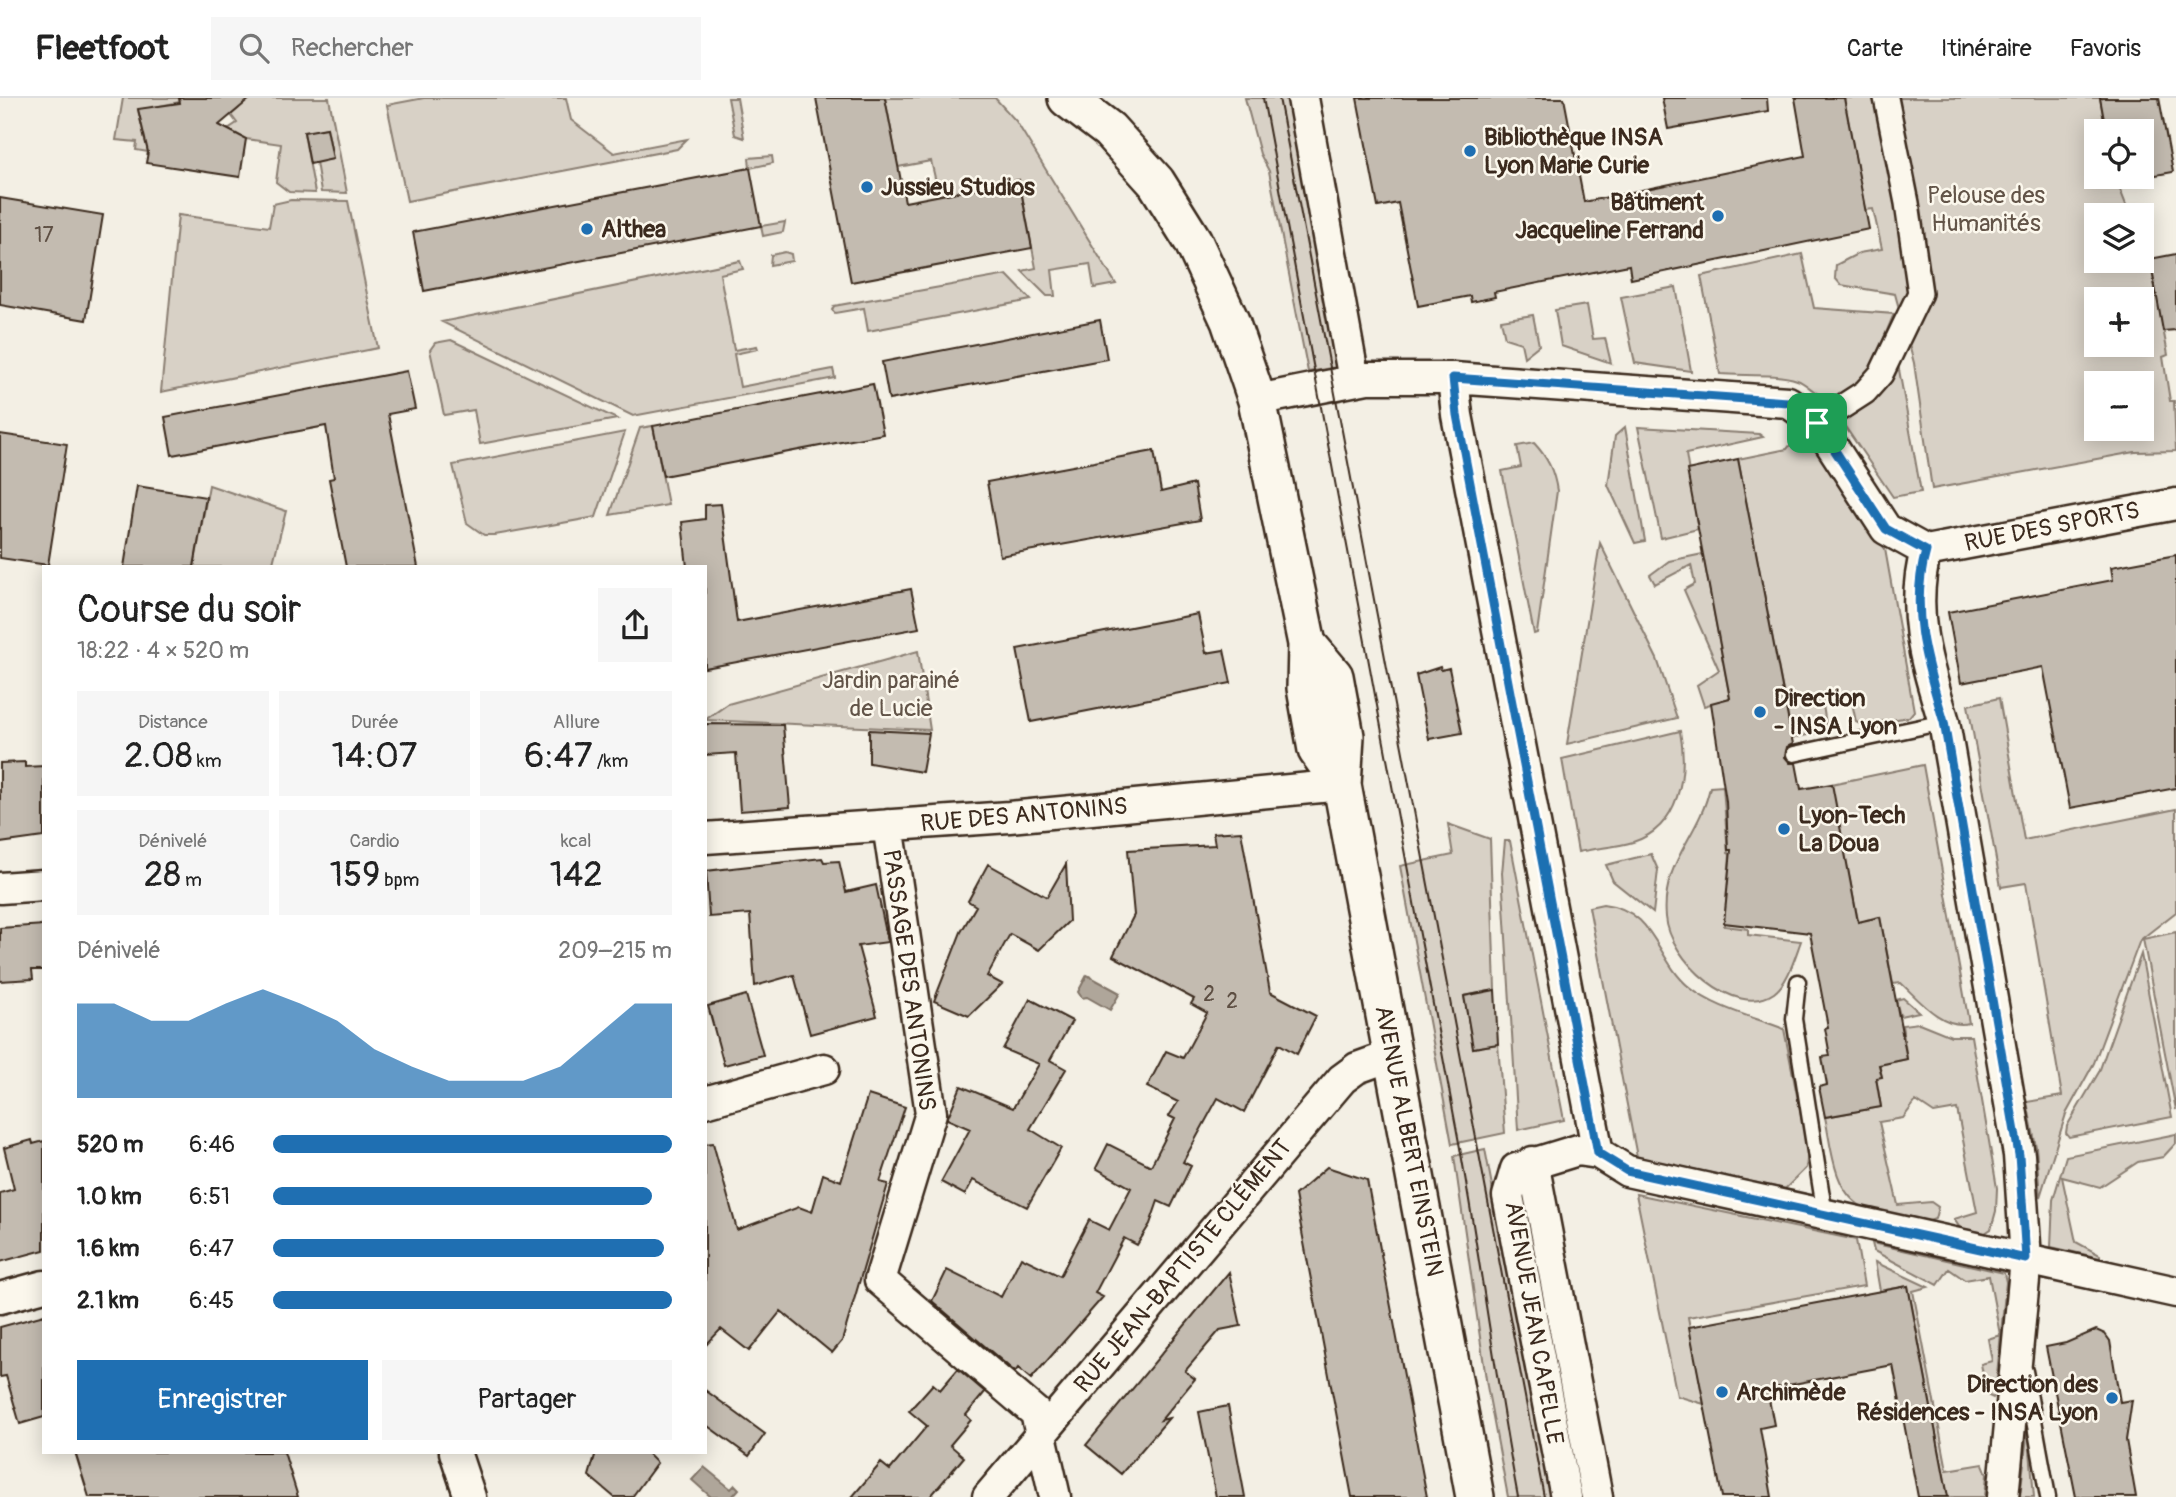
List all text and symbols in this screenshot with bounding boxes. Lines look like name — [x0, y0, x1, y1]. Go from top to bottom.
search box — [211, 17, 701, 80]
text: Fleetfoot — [35, 28, 169, 69]
icon: search — [235, 29, 273, 67]
text: Rechercher — [291, 32, 414, 64]
text: Carte — [1847, 34, 1903, 63]
text: Itinéraire — [1941, 34, 2032, 63]
text: Favoris — [2070, 34, 2141, 63]
map controls — [2084, 119, 2154, 441]
button: locate — [2084, 119, 2154, 189]
place label: Bibliothèque INSA Lyon Marie Curie — [1484, 123, 1664, 180]
marker: Bibliothèque INSA Lyon Marie Curie — [1462, 143, 1478, 159]
place label: Jussieu Studios — [881, 173, 1035, 202]
marker: Jussieu Studios — [859, 179, 875, 195]
park label: Pelouse des Humanités — [1927, 181, 2045, 238]
place label: Bâtiment Jacqueline Ferrand — [1515, 188, 1705, 245]
button: layers — [2084, 203, 2154, 273]
marker: Bâtiment Jacqueline Ferrand — [1710, 208, 1726, 224]
place label: Althea — [601, 215, 666, 244]
marker: Althea — [579, 221, 595, 237]
house number: 17 — [34, 222, 54, 249]
button: + — [2084, 287, 2154, 357]
button: − — [2084, 371, 2154, 441]
pin — [1787, 393, 1847, 453]
icon: arrive — [1798, 404, 1836, 442]
street label: RUE DES SPORTS — [1962, 496, 2142, 558]
text: Course du soir — [77, 586, 301, 634]
button: share — [598, 588, 672, 662]
text: 18:22 · 4 × 520 m — [77, 636, 249, 665]
park label: Jardin parainé de Lucie — [822, 666, 960, 723]
place label: Direction - INSA Lyon — [1774, 684, 1897, 741]
marker: Direction - INSA Lyon — [1752, 704, 1768, 720]
text: Distance — [138, 710, 208, 734]
text: Durée — [351, 710, 398, 734]
text: Allure — [553, 710, 600, 734]
text: 2.08 — [124, 734, 193, 778]
text: 14:07 — [332, 734, 417, 778]
text: 6:47 — [524, 734, 593, 778]
text: km — [193, 749, 222, 773]
text: /km — [593, 749, 628, 773]
street label: RUE DES ANTONINS — [919, 792, 1129, 838]
place label: Lyon-Tech La Doua — [1798, 801, 1905, 858]
marker: Lyon-Tech La Doua — [1776, 821, 1792, 837]
text: Dénivelé — [138, 829, 207, 853]
text: Cardio — [350, 829, 399, 853]
text: kcal — [561, 829, 592, 853]
street label: PASSAGE DES ANTONINS — [876, 847, 942, 1113]
text: 28 — [144, 853, 181, 897]
text: 159 — [330, 853, 380, 897]
text: 142 — [549, 853, 603, 897]
text: m — [181, 868, 202, 892]
text: bpm — [380, 868, 419, 892]
text: Dénivelé — [77, 936, 161, 965]
text: 209–215 m — [558, 936, 672, 965]
house number: 2 — [1203, 981, 1215, 1008]
house number: 2 — [1226, 988, 1238, 1015]
street label: AVENUE ALBERT EINSTEIN — [1368, 1003, 1450, 1279]
text: 520 m — [77, 1130, 143, 1159]
text: 6:46 — [189, 1130, 235, 1159]
street label: RUE JEAN-BAPTISTE CLÉMENT — [1068, 1133, 1298, 1399]
text: 1.0 km — [77, 1182, 142, 1211]
text: 6:51 — [189, 1182, 230, 1211]
street label: AVENUE JEAN CAPELLE — [1498, 1199, 1570, 1447]
text: 1.6 km — [77, 1234, 139, 1263]
text: 6:47 — [189, 1234, 234, 1263]
text: 2.1 km — [77, 1286, 139, 1315]
text: 6:45 — [189, 1286, 234, 1315]
button: Enregistrer — [77, 1360, 368, 1440]
button: Partager — [382, 1360, 672, 1440]
place label: Direction des Résidences - INSA Lyon — [1856, 1370, 2098, 1427]
place label: Archimède — [1736, 1378, 1847, 1407]
marker: Archimède — [1714, 1384, 1730, 1400]
marker: Direction des Résidences - INSA Lyon — [2104, 1390, 2120, 1406]

